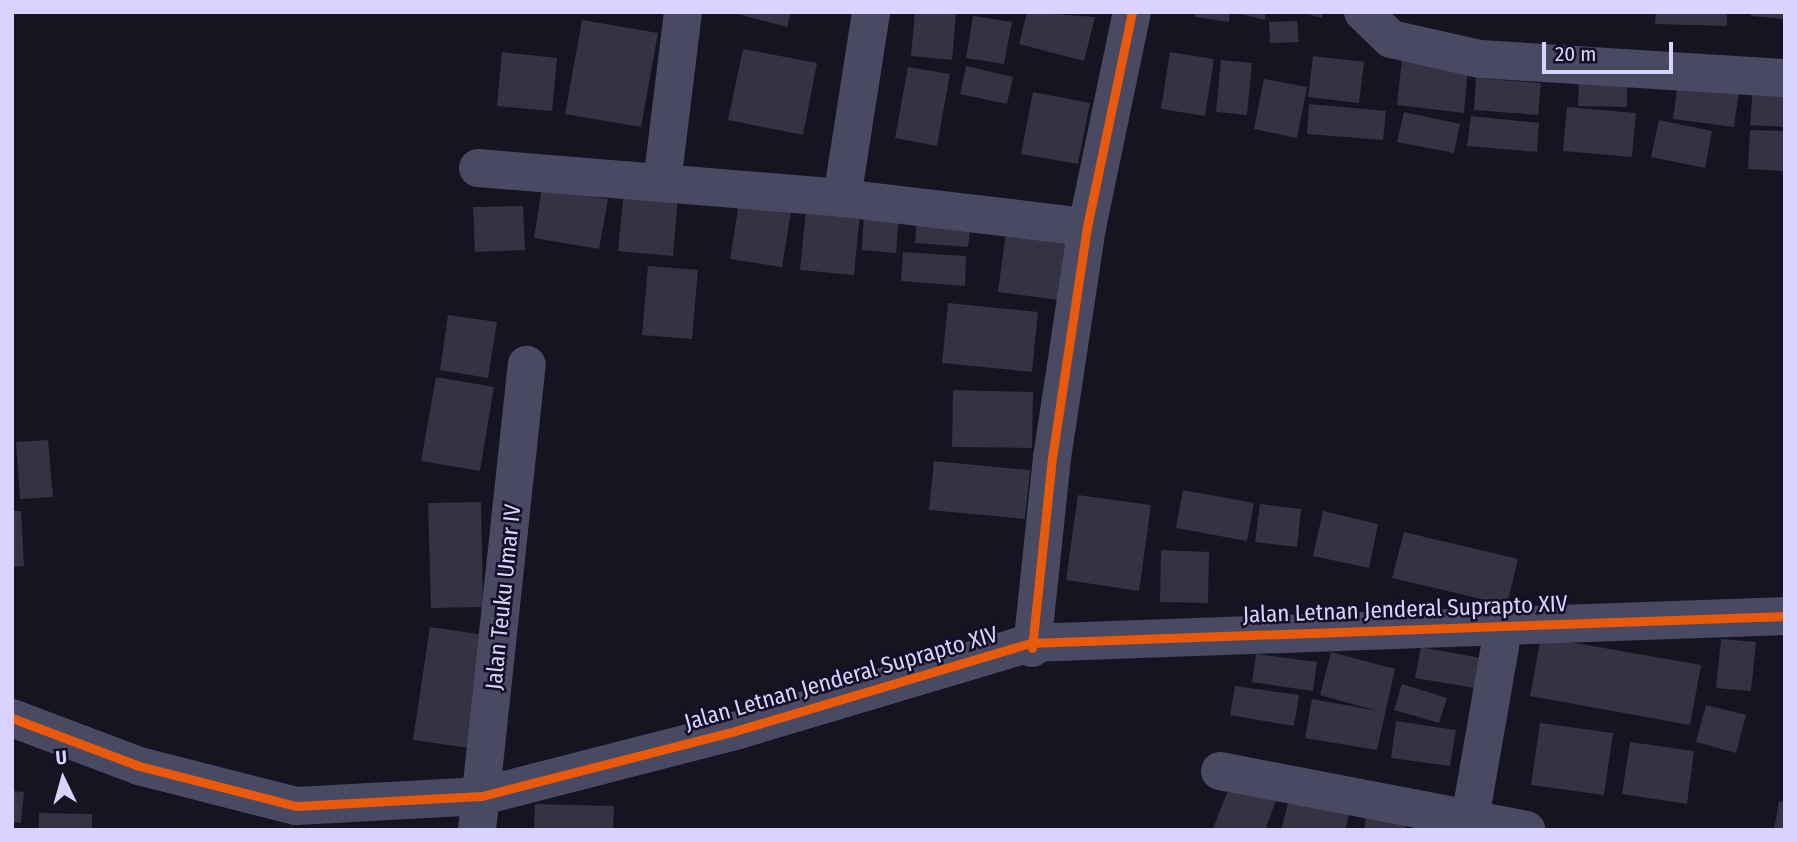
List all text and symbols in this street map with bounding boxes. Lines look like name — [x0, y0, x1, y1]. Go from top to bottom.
scale bar — [1545, 28, 1676, 72]
text: 20 m — [1555, 41, 1596, 67]
street label: Jalan Teuku Umar IV — [480, 503, 526, 691]
street label: Jalan Letnan Jenderal Suprapto XIV — [1242, 590, 1568, 628]
street label: Jalan Letnan Jenderal Suprapto XIV — [681, 620, 1001, 736]
north arrow — [28, 744, 98, 814]
text: U — [55, 746, 68, 770]

